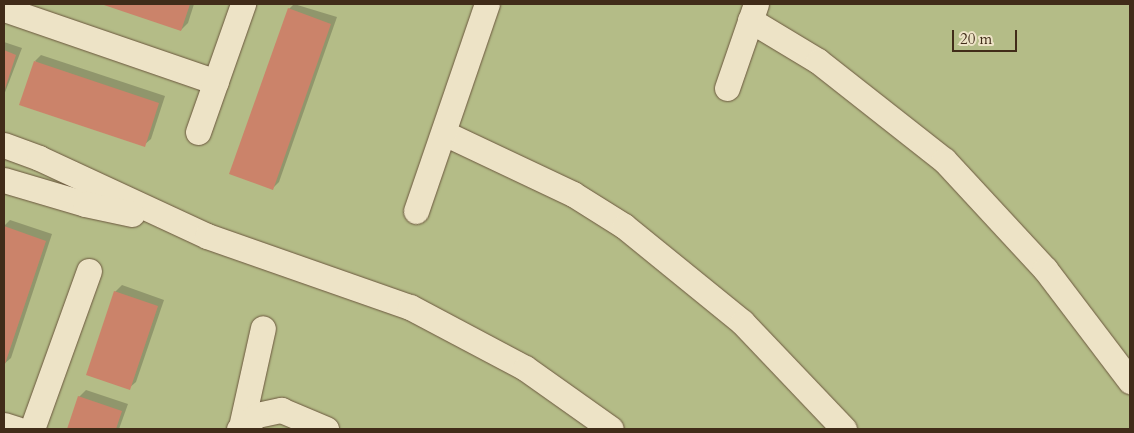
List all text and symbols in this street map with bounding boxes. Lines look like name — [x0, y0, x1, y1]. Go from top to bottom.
scale bar — [954, 20, 1019, 52]
text: 20 m — [960, 29, 992, 49]

